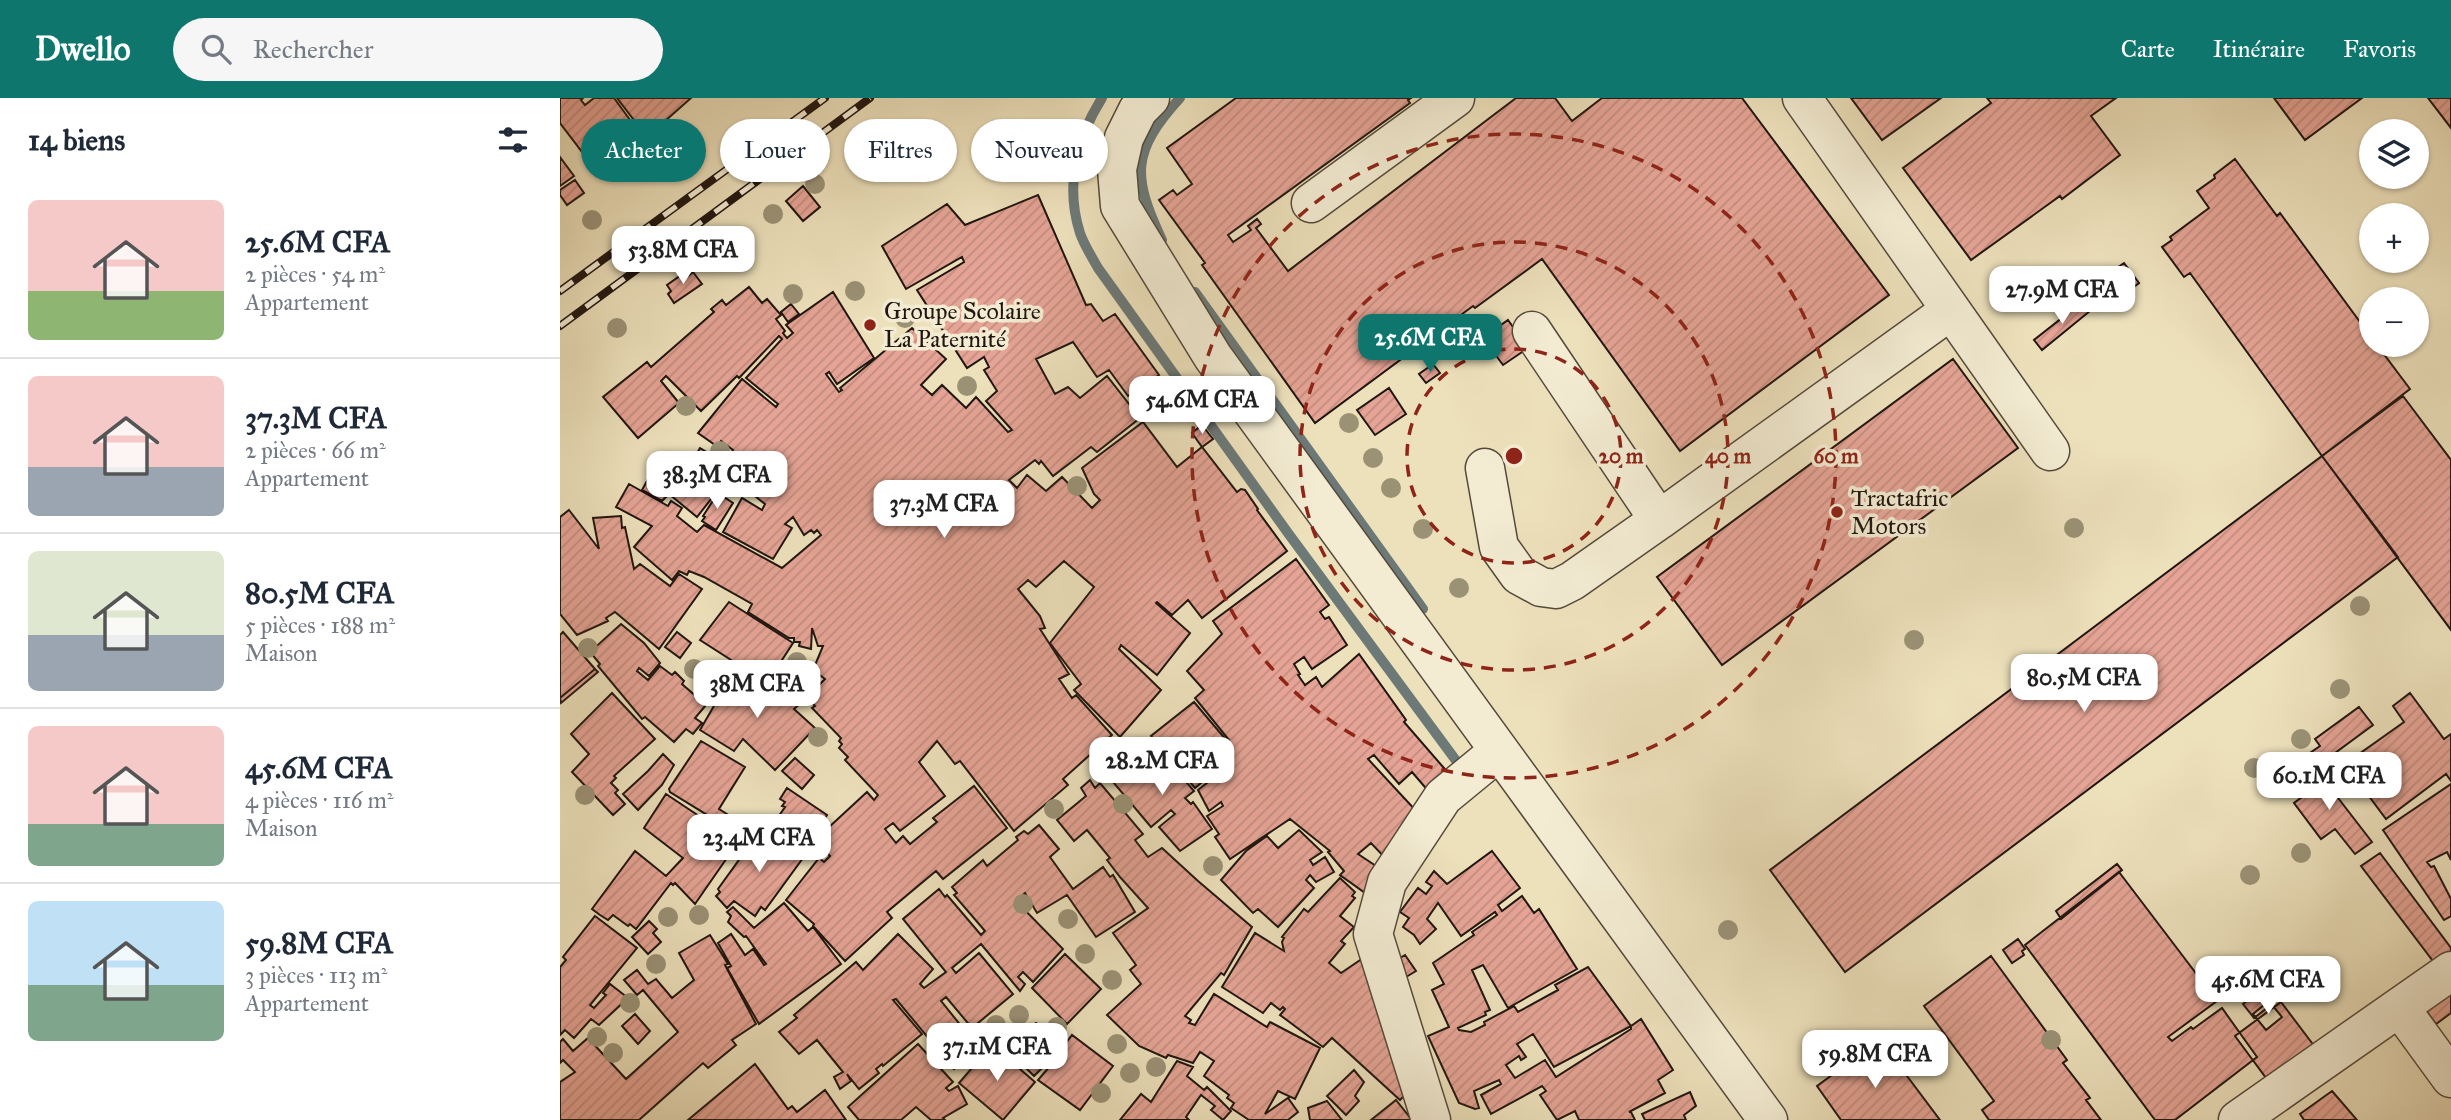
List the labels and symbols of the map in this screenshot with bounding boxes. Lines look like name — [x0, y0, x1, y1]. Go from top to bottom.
pin: 53.8M CFA — [603, 226, 763, 286]
pin: 27.9M CFA — [1982, 266, 2142, 326]
place label: Groupe Scolaire La Paternité — [884, 296, 1041, 354]
pin: 25.6M CFA — [1350, 314, 1510, 374]
marker: Groupe Scolaire La Paternité — [862, 317, 878, 333]
pin: 54.6M CFA — [1122, 376, 1282, 436]
text: 20 m — [1599, 443, 1644, 469]
text: 40 m — [1705, 443, 1751, 469]
text: 60 m — [1813, 443, 1859, 469]
centre of rings — [1502, 444, 1526, 468]
pin: 38.3M CFA — [637, 452, 797, 511]
pin: 37.3M CFA — [864, 480, 1024, 540]
place label: Tractafric Motors — [1851, 483, 1949, 541]
marker: Tractafric Motors — [1829, 504, 1845, 520]
pin: 80.5M CFA — [2004, 654, 2164, 714]
pin: 38M CFA — [692, 660, 822, 720]
pin: 28.2M CFA — [1082, 738, 1242, 797]
pin: 60.1M CFA — [2249, 752, 2409, 812]
pin: 23.4M CFA — [679, 814, 839, 874]
pin: 45.6M CFA — [2188, 956, 2348, 1016]
pin: 37.1M CFA — [917, 1024, 1077, 1083]
pin: 59.8M CFA — [1795, 1030, 1955, 1090]

